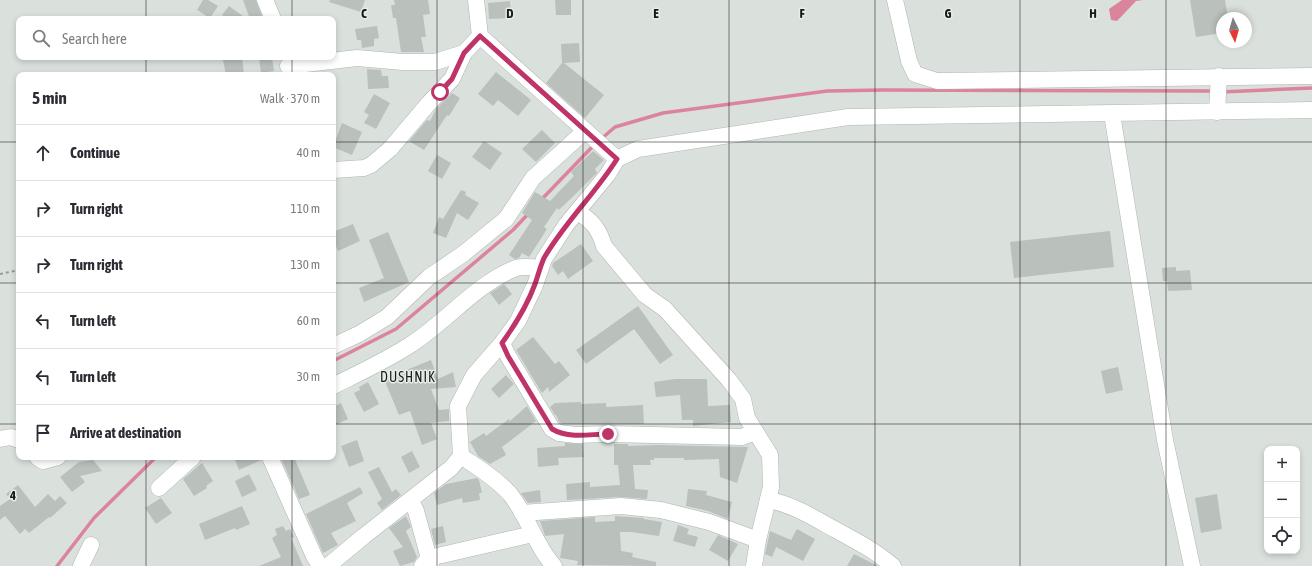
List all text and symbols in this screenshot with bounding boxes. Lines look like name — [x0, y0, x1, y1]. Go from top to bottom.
text: C — [361, 6, 367, 21]
text: D — [506, 6, 514, 21]
text: E — [653, 6, 659, 21]
text: F — [799, 6, 805, 21]
text: G — [945, 6, 952, 21]
text: H — [1089, 6, 1097, 21]
north arrow — [1216, 12, 1252, 48]
search box — [16, 16, 336, 60]
icon: search — [30, 27, 52, 49]
text: Search here — [62, 30, 127, 47]
route start — [431, 83, 449, 101]
text: 5 min — [32, 88, 67, 108]
text: Walk · 370 m — [260, 91, 320, 106]
icon: ahead — [32, 142, 54, 164]
text: Continue — [70, 144, 120, 161]
text: 40 m — [297, 145, 320, 160]
icon: right — [32, 198, 54, 220]
text: Turn right — [70, 200, 123, 217]
text: 110 m — [291, 201, 320, 216]
icon: right — [32, 254, 54, 276]
text: Turn right — [70, 256, 123, 273]
text: 130 m — [291, 257, 320, 272]
icon: left — [32, 310, 54, 332]
text: Turn left — [70, 312, 116, 329]
text: 60 m — [297, 313, 320, 328]
icon: left — [32, 366, 54, 388]
text: Turn left — [70, 368, 116, 385]
text: 30 m — [297, 369, 320, 384]
district label: DUSHNIK — [380, 369, 436, 385]
icon: arrive — [32, 422, 54, 444]
text: Arrive at destination — [70, 424, 181, 441]
route end — [599, 425, 617, 443]
map controls — [1264, 446, 1300, 554]
button: + — [1264, 446, 1300, 482]
button: − — [1264, 482, 1300, 518]
text: 4 — [9, 488, 16, 503]
button: locate — [1264, 518, 1300, 554]

